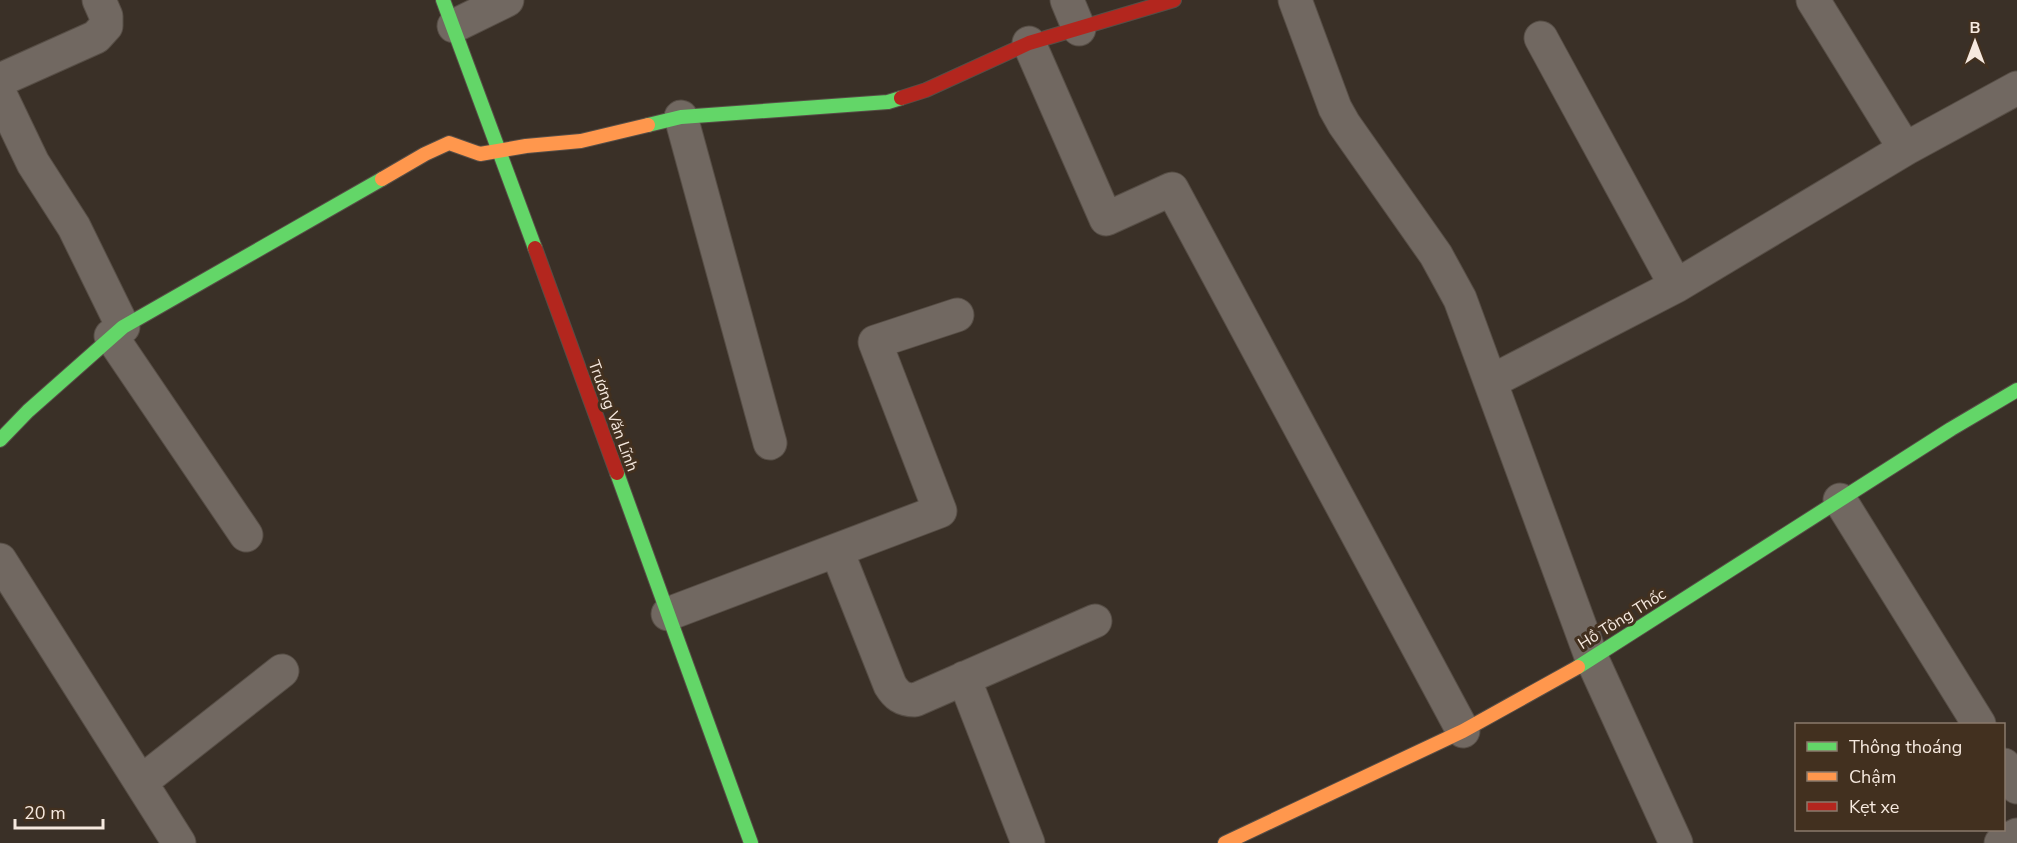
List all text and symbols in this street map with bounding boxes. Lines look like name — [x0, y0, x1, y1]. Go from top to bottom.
north arrow — [1945, 12, 2005, 72]
text: B — [1969, 17, 1981, 39]
street label: Trương Văn Lĩnh — [583, 357, 643, 475]
street label: Hồ Tông Thốc — [1574, 583, 1671, 655]
legend — [1795, 723, 2005, 831]
text: Thông thoáng — [1849, 735, 1962, 759]
text: Chậm — [1849, 765, 1896, 789]
scale bar — [15, 792, 104, 830]
text: Kẹt xe — [1849, 795, 1899, 819]
text: 20 m — [24, 801, 66, 825]

